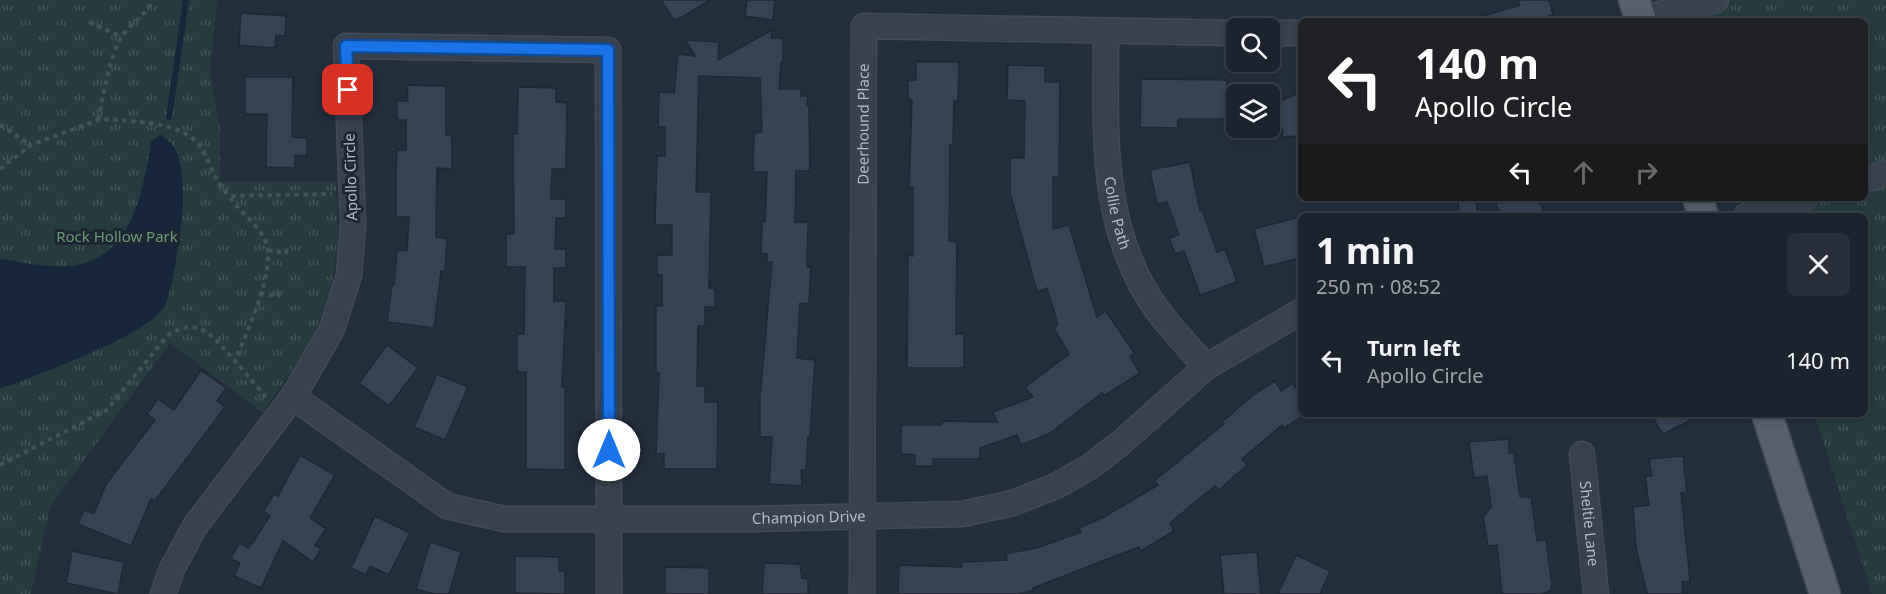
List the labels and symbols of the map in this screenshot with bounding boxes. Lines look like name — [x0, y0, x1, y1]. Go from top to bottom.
street label: Deerhound Place — [852, 63, 873, 185]
pin — [322, 64, 373, 115]
street label: Apollo Circle — [338, 133, 362, 221]
street label: Collie Path — [1100, 175, 1136, 252]
park label: Rock Hollow Park — [56, 226, 178, 246]
position arrow — [577, 418, 641, 482]
street label: Sheltie Lane — [1576, 480, 1604, 567]
street label: Champion Drive — [752, 505, 866, 528]

